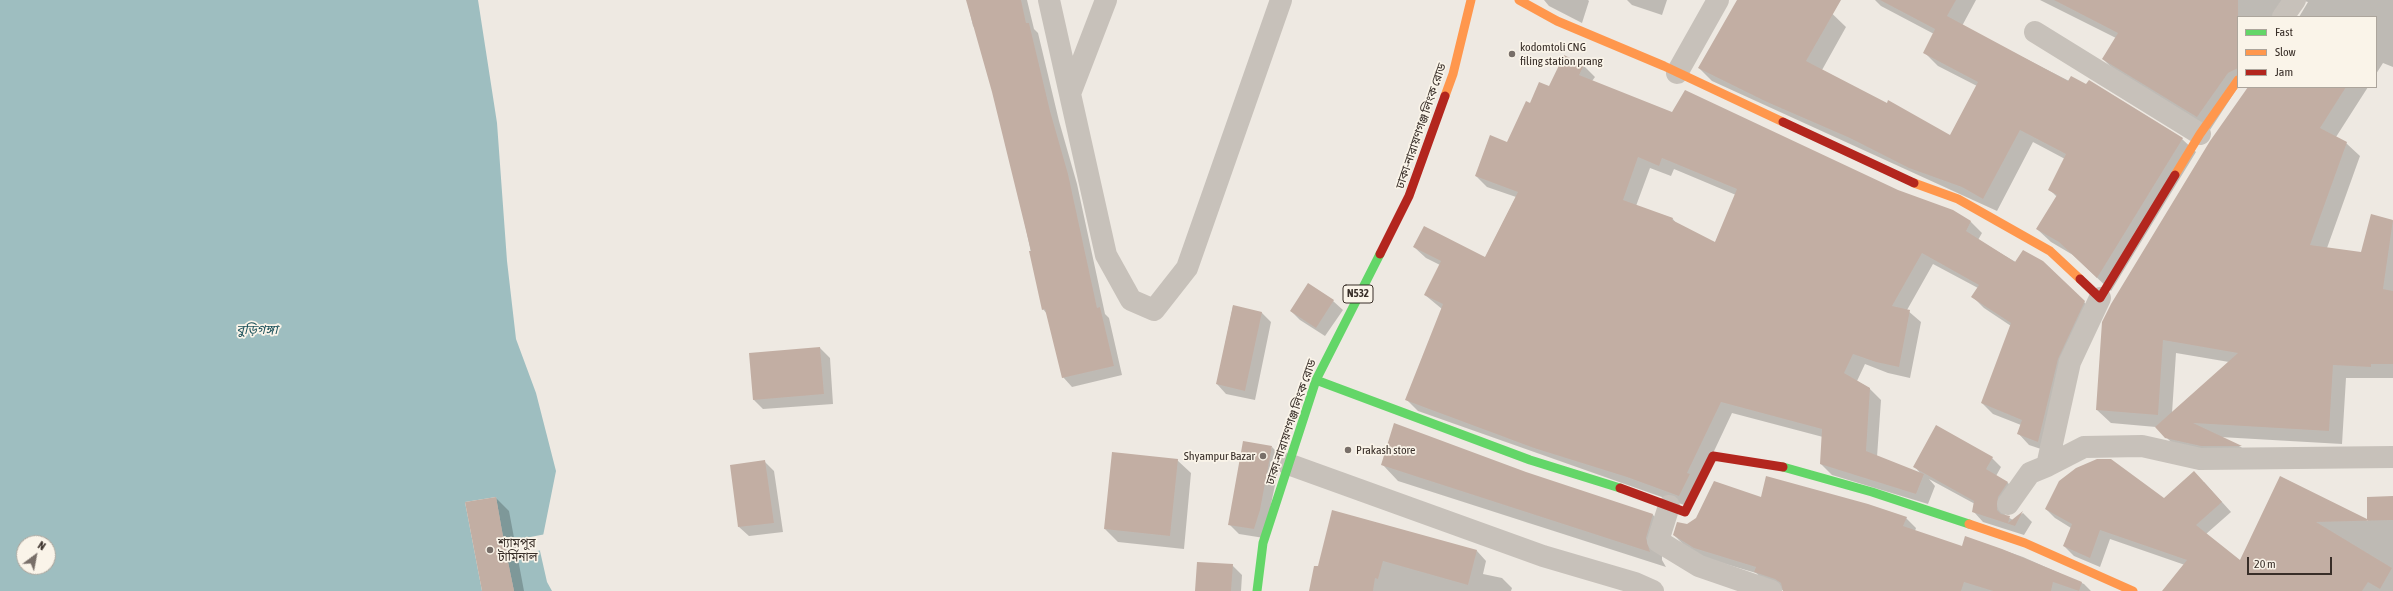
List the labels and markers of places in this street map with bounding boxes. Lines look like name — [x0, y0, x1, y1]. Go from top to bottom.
place label: kodomtoli CNG filing station prang — [1520, 40, 1603, 68]
marker: kodomtoli CNG filing station prang — [1507, 49, 1517, 59]
place label: Prakash store — [1356, 443, 1416, 457]
marker: Prakash store — [1343, 445, 1353, 455]
place label: Shyampur Bazar — [1184, 449, 1255, 463]
marker: Shyampur Bazar — [1258, 451, 1268, 461]
place label: শ্যামপুর টার্মিনাল — [498, 536, 537, 564]
marker: শ্যামপুর টার্মিনাল — [485, 545, 495, 555]

